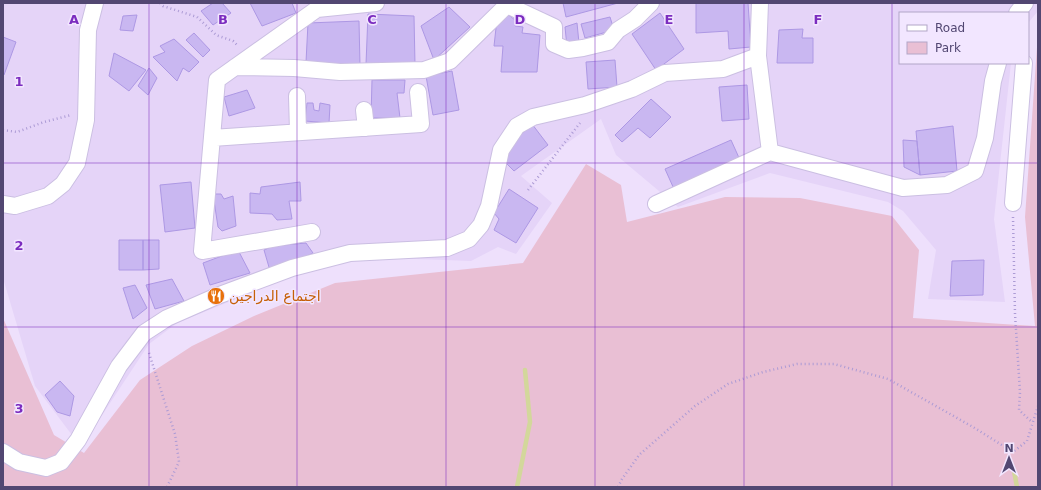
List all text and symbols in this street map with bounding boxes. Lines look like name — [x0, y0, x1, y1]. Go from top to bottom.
text: A — [69, 12, 79, 27]
text: B — [218, 12, 228, 27]
text: C — [367, 12, 377, 27]
text: D — [515, 12, 526, 27]
text: E — [665, 12, 673, 27]
text: F — [814, 12, 822, 27]
legend — [899, 12, 1029, 64]
text: Road — [935, 21, 965, 35]
text: Park — [935, 41, 961, 55]
text: 1 — [14, 74, 24, 89]
text: 2 — [14, 238, 24, 253]
restaurant icon: اجتماع الدراجين — [206, 286, 226, 306]
place label: اجتماع الدراجين — [229, 288, 321, 305]
text: 3 — [14, 401, 24, 416]
north arrow — [989, 438, 1029, 478]
text: N — [1004, 442, 1014, 455]

